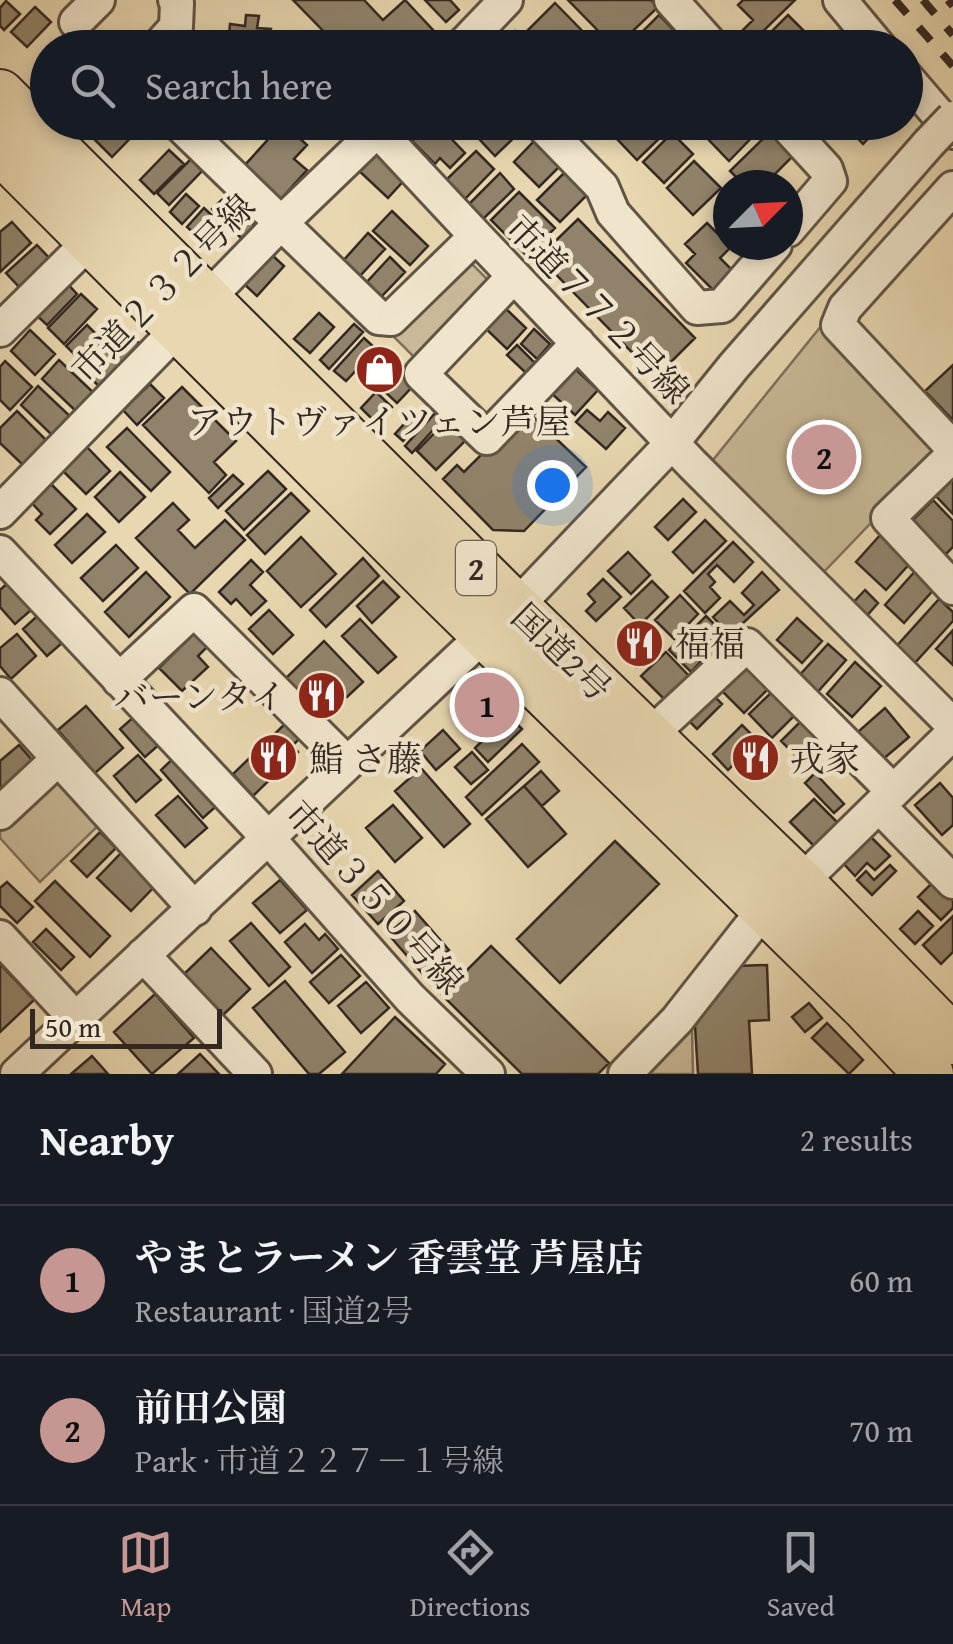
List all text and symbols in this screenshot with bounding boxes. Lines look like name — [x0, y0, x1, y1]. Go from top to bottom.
search box — [30, 30, 923, 140]
text: Search here — [145, 57, 333, 113]
icon: search — [65, 58, 120, 113]
north arrow — [713, 170, 803, 260]
street label: 市道２３２号線 — [60, 182, 266, 394]
street label: 市道７７２号線 — [495, 203, 701, 415]
shop icon: アウトヴァイツェン芦屋 — [353, 343, 405, 395]
place label: アウトヴァイツェン芦屋 — [187, 396, 571, 447]
pin: 2 — [792, 420, 856, 494]
your location — [527, 460, 578, 511]
road number: 2 — [456, 541, 496, 595]
street label: 国道2号 — [500, 591, 624, 713]
restaurant icon: 福福 — [614, 617, 666, 669]
place label: 福福 — [675, 618, 745, 669]
pin: 1 — [454, 668, 520, 742]
restaurant icon: バーンタイ — [295, 670, 347, 722]
place label: バーンタイ — [114, 671, 286, 722]
restaurant icon: 鮨 さ藤 — [248, 732, 300, 784]
restaurant icon: 戎家 — [729, 732, 781, 784]
place label: 鮨 さ藤 — [309, 733, 422, 784]
place label: 戎家 — [790, 733, 860, 784]
street label: 市道３５０号線 — [274, 789, 476, 1005]
scale bar — [30, 1004, 222, 1048]
text: 50 m — [45, 1006, 101, 1047]
text: Nearby — [40, 1109, 174, 1170]
text: 2 results — [800, 1116, 913, 1163]
text: やまとラーメン 香雲堂 芦屋店 — [135, 1229, 644, 1285]
text: 1 — [64, 1257, 81, 1304]
text: 60 m — [849, 1257, 913, 1304]
text: Restaurant · 国道2号 — [135, 1287, 413, 1334]
text: 前田公園 — [135, 1379, 287, 1435]
text: 2 — [64, 1407, 81, 1454]
text: 70 m — [849, 1407, 913, 1454]
text: Park · 市道２２７－１号線 — [135, 1437, 504, 1484]
tab: Map — [118, 1525, 173, 1626]
tab: Directions — [410, 1525, 530, 1626]
tab: Saved — [767, 1525, 835, 1626]

